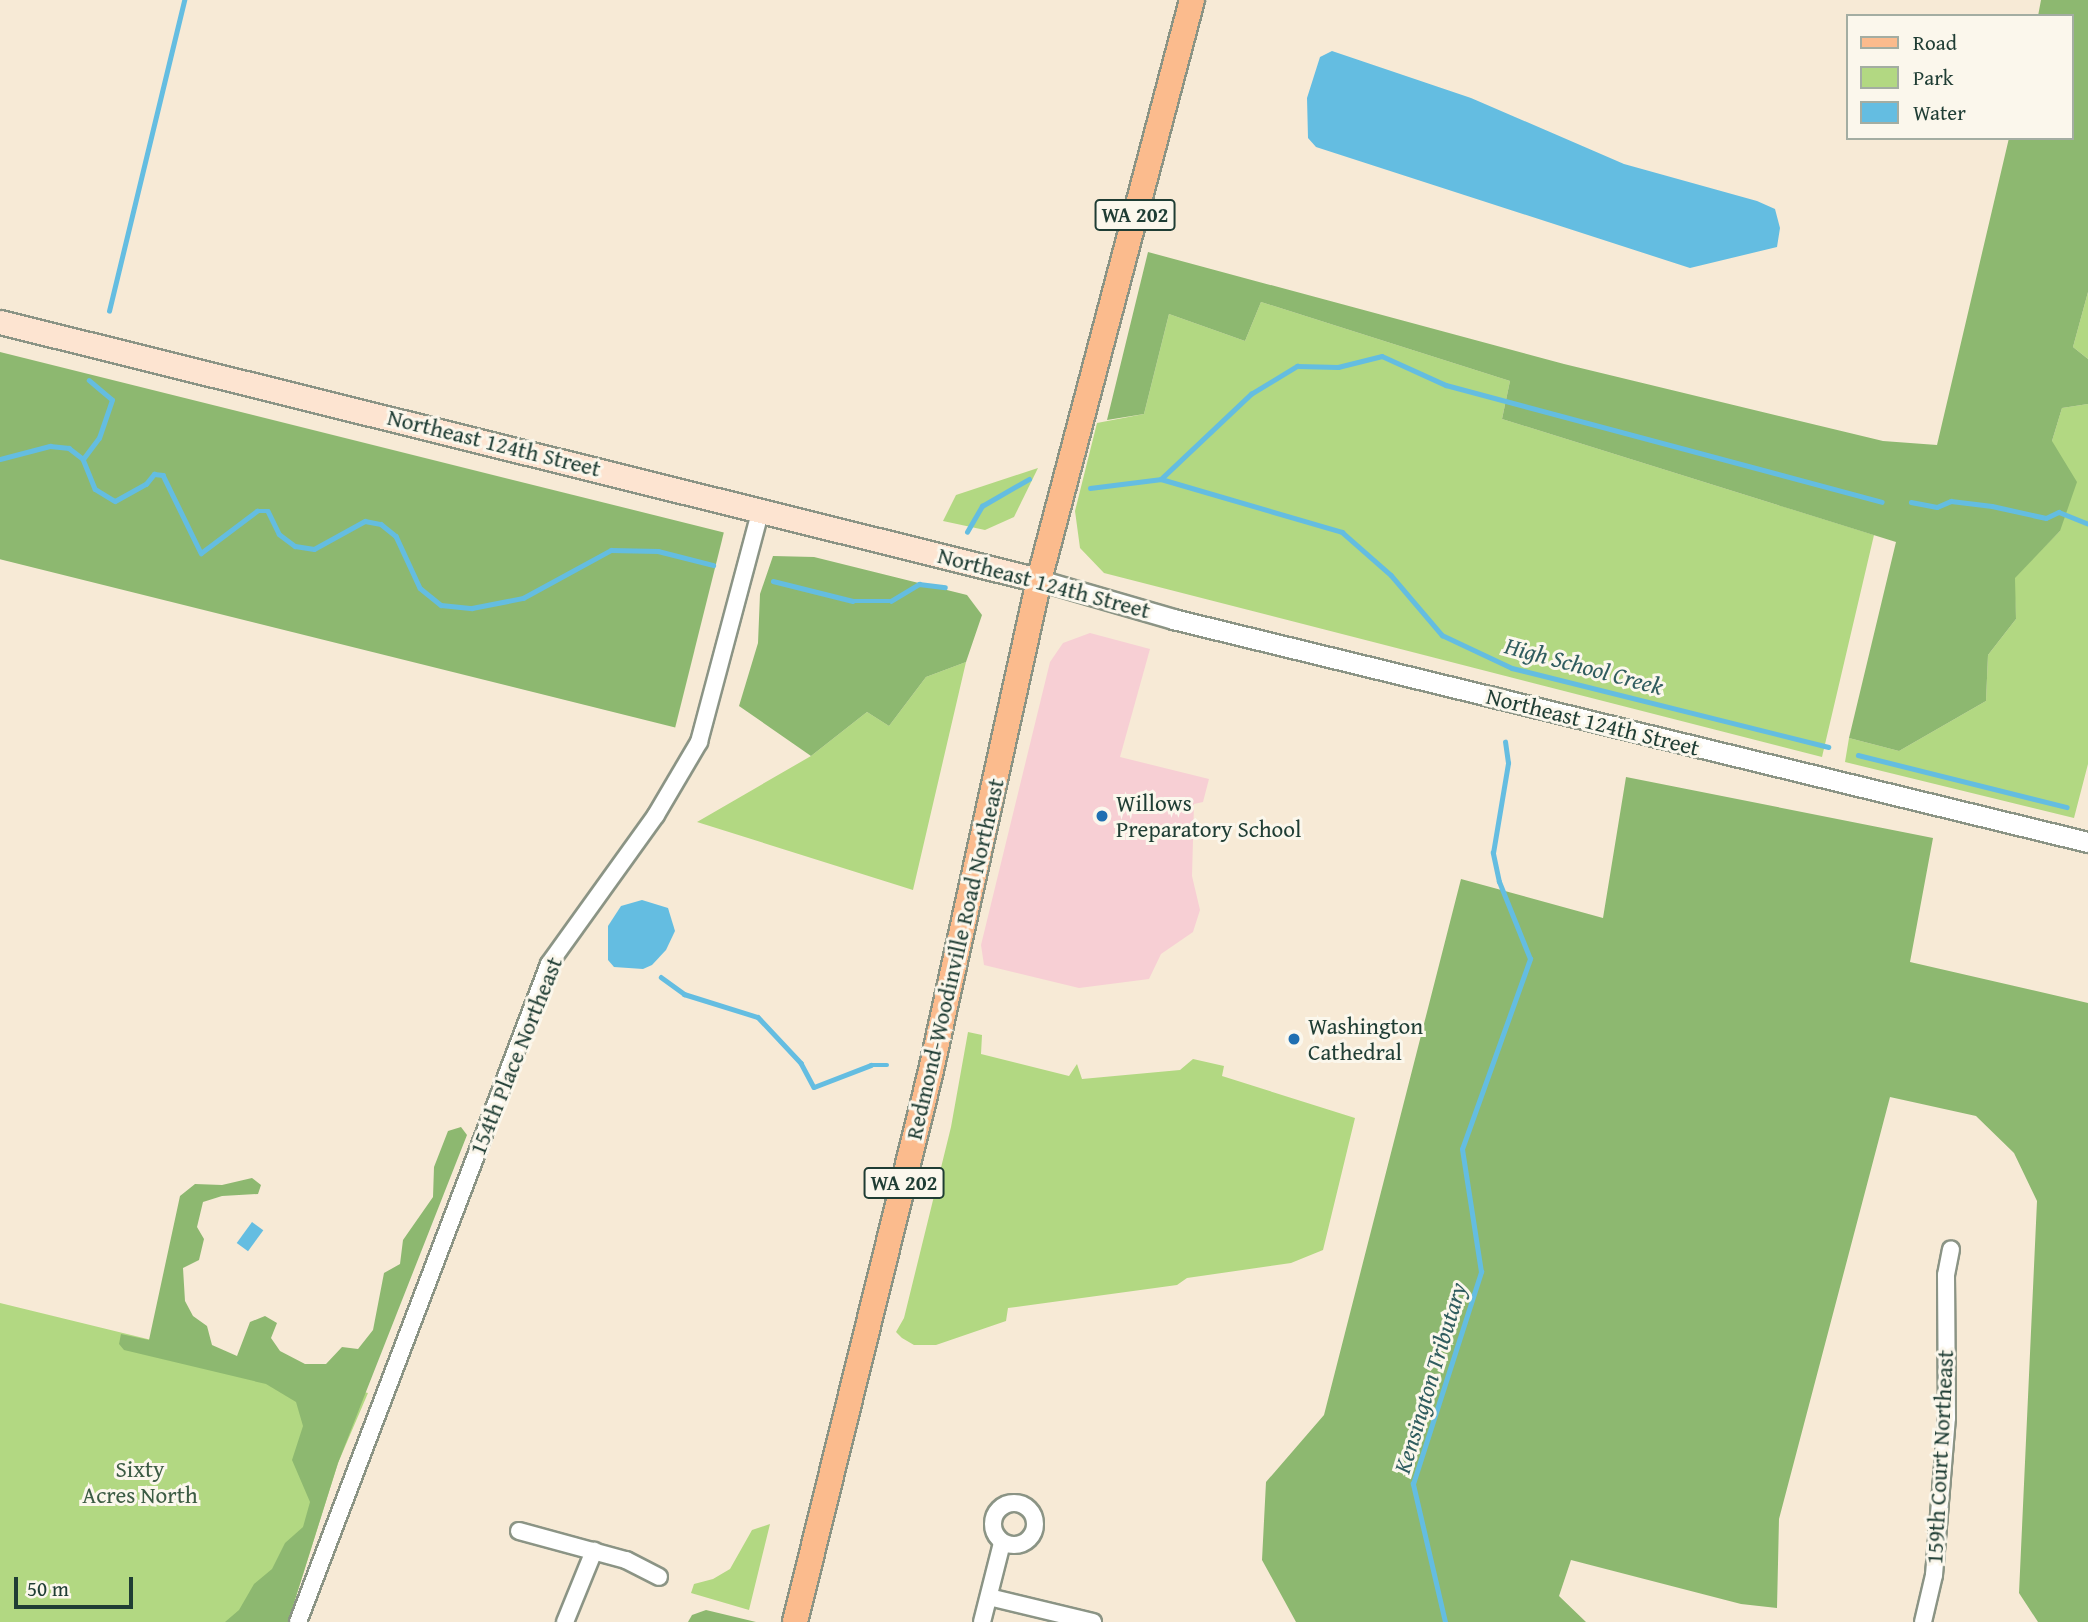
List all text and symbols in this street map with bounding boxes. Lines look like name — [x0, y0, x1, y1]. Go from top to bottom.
legend — [1846, 14, 2074, 140]
text: Road — [1913, 27, 1957, 58]
text: Park — [1913, 62, 1954, 93]
text: Water — [1913, 97, 1966, 128]
road number: WA 202 — [1093, 198, 1177, 232]
street label: Northeast 124th Street — [385, 403, 603, 483]
street label: Northeast 124th Street — [935, 541, 1153, 625]
water label: High School Creek — [1502, 631, 1666, 701]
street label: Northeast 124th Street — [1484, 682, 1702, 762]
street label: Redmond-Woodinville Road Northeast — [900, 776, 1010, 1142]
place label: Willows Preparatory School — [1116, 789, 1301, 843]
marker: Willows Preparatory School — [1094, 808, 1110, 824]
street label: 154th Place Northeast — [464, 953, 568, 1159]
place label: Washington Cathedral — [1308, 1012, 1423, 1066]
marker: Washington Cathedral — [1286, 1031, 1302, 1047]
road number: WA 202 — [862, 1166, 946, 1200]
water label: Kensington Tributary — [1387, 1279, 1473, 1477]
street label: 159th Court Northeast — [1921, 1349, 1959, 1565]
park label: Sixty Acres North — [82, 1455, 198, 1509]
scale bar — [18, 1562, 136, 1606]
text: 50 m — [27, 1573, 69, 1604]

